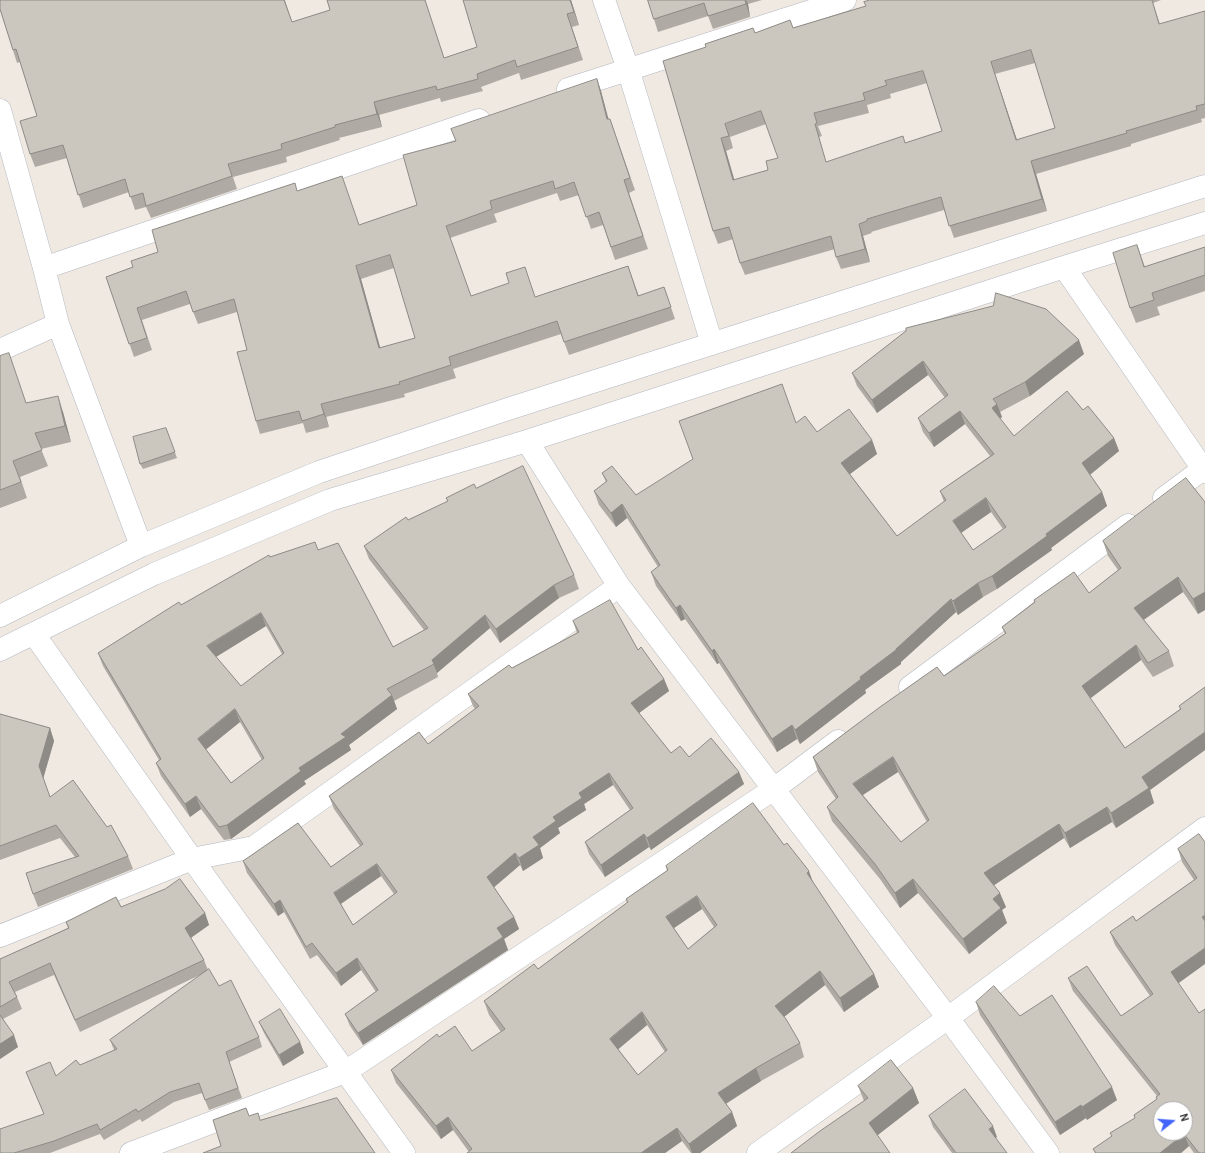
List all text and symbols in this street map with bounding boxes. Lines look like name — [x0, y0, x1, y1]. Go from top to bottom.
north arrow — [1153, 1101, 1193, 1141]
text: N — [1177, 1112, 1191, 1123]

